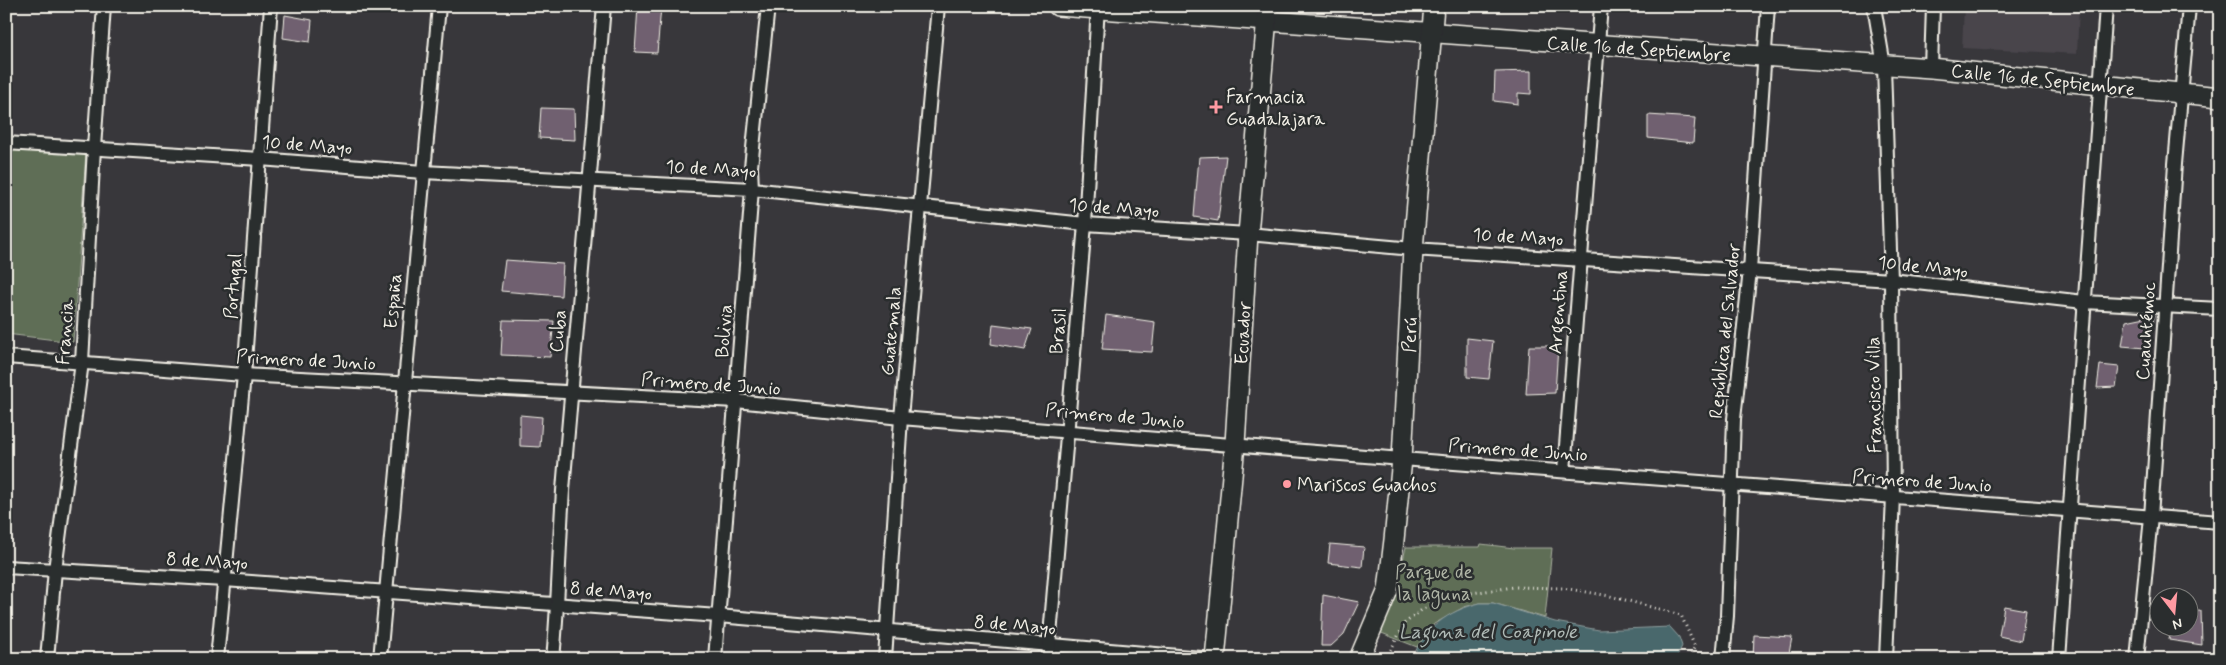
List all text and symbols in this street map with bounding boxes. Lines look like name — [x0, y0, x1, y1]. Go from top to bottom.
street label: Calle 16 de Septiembre — [1546, 31, 1732, 68]
street label: Calle 16 de Septiembre — [1950, 58, 2136, 103]
place label: Farmacia Guadalajara — [1226, 85, 1326, 132]
marker: Farmacia Guadalajara — [1210, 101, 1222, 113]
street label: 10 de Mayo — [261, 130, 353, 161]
street label: 10 de Mayo — [665, 155, 757, 184]
street label: 10 de Mayo — [1068, 193, 1160, 224]
street label: 10 de Mayo — [1472, 223, 1564, 252]
street label: República del Salvador — [1704, 242, 1747, 420]
street label: 10 de Mayo — [1876, 250, 1969, 285]
street label: Portugal — [219, 252, 249, 320]
street label: Argentina — [1543, 269, 1577, 355]
street label: España — [379, 272, 408, 330]
street label: Cuauhtémoc — [2131, 281, 2162, 381]
street label: Guatemala — [875, 285, 908, 377]
street label: Francia — [51, 298, 80, 366]
street label: Ecuador — [1229, 301, 1258, 365]
street label: Bolivia — [710, 303, 739, 359]
street label: Brasil — [1044, 307, 1073, 355]
street label: Cuba — [544, 309, 573, 354]
street label: Perú — [1397, 317, 1424, 353]
street label: Francisco Villa — [1861, 336, 1888, 454]
street label: Primero de Junio — [235, 344, 376, 377]
street label: Primero de Junio — [640, 367, 782, 402]
street label: Primero de Junio — [1044, 398, 1186, 435]
street label: Primero de Junio — [1447, 433, 1589, 468]
street label: Primero de Junio — [1851, 464, 1993, 499]
place label: Mariscos Guachos — [1297, 473, 1437, 498]
marker: Mariscos Guachos — [1281, 478, 1293, 490]
street label: 8 de Mayo — [165, 547, 249, 576]
park label: Parque de la laguna — [1395, 560, 1473, 609]
street label: 8 de Mayo — [569, 576, 653, 607]
north arrow — [2148, 588, 2198, 638]
street label: 8 de Mayo — [973, 609, 1057, 642]
text: N — [2170, 614, 2184, 633]
water label: Laguna del Coapinole — [1399, 619, 1578, 648]

